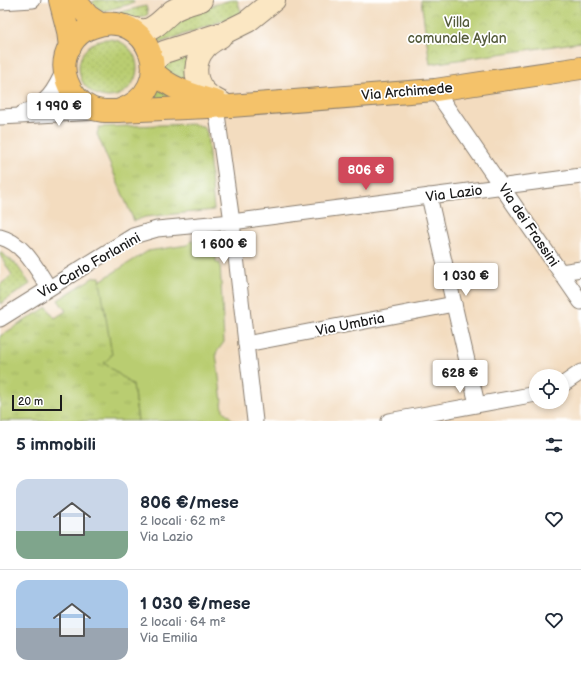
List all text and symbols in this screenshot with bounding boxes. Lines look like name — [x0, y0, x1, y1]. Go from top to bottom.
park label: Villa comunale Aylan — [407, 14, 507, 47]
street label: Via Archimede — [361, 79, 453, 104]
pin: 1 990 € — [22, 93, 96, 127]
text: 1 990 € — [36, 98, 82, 114]
pin: 806 € — [338, 157, 394, 191]
text: 806 € — [347, 162, 385, 178]
street label: Via dei Frassini — [495, 181, 563, 270]
street label: Via Lazio — [425, 182, 483, 205]
street label: Via Carlo Forlanini — [35, 229, 144, 302]
pin: 1 600 € — [187, 231, 261, 265]
text: 1 600 € — [201, 236, 247, 252]
pin: 1 030 € — [429, 263, 503, 297]
text: 1 030 € — [443, 268, 489, 284]
street label: Via Umbria — [314, 309, 386, 339]
pin: 628 € — [432, 360, 488, 394]
text: 628 € — [442, 365, 478, 381]
map controls — [529, 369, 569, 409]
button: locate — [529, 369, 569, 409]
scale bar — [12, 393, 62, 412]
text: 20 m — [18, 395, 43, 408]
icon: filters — [543, 434, 565, 456]
text: 5 immobili — [16, 435, 96, 455]
text: 806 €/mese — [140, 493, 239, 513]
icon: home — [48, 495, 96, 543]
icon: heart — [543, 508, 565, 530]
text: 2 locali · 62 m² — [140, 513, 226, 529]
text: Via Lazio — [140, 529, 193, 545]
text: 1 030 €/mese — [140, 594, 251, 614]
icon: home — [48, 596, 96, 644]
icon: heart — [543, 609, 565, 631]
text: 2 locali · 64 m² — [140, 614, 226, 630]
text: Via Emilia — [140, 630, 198, 646]

